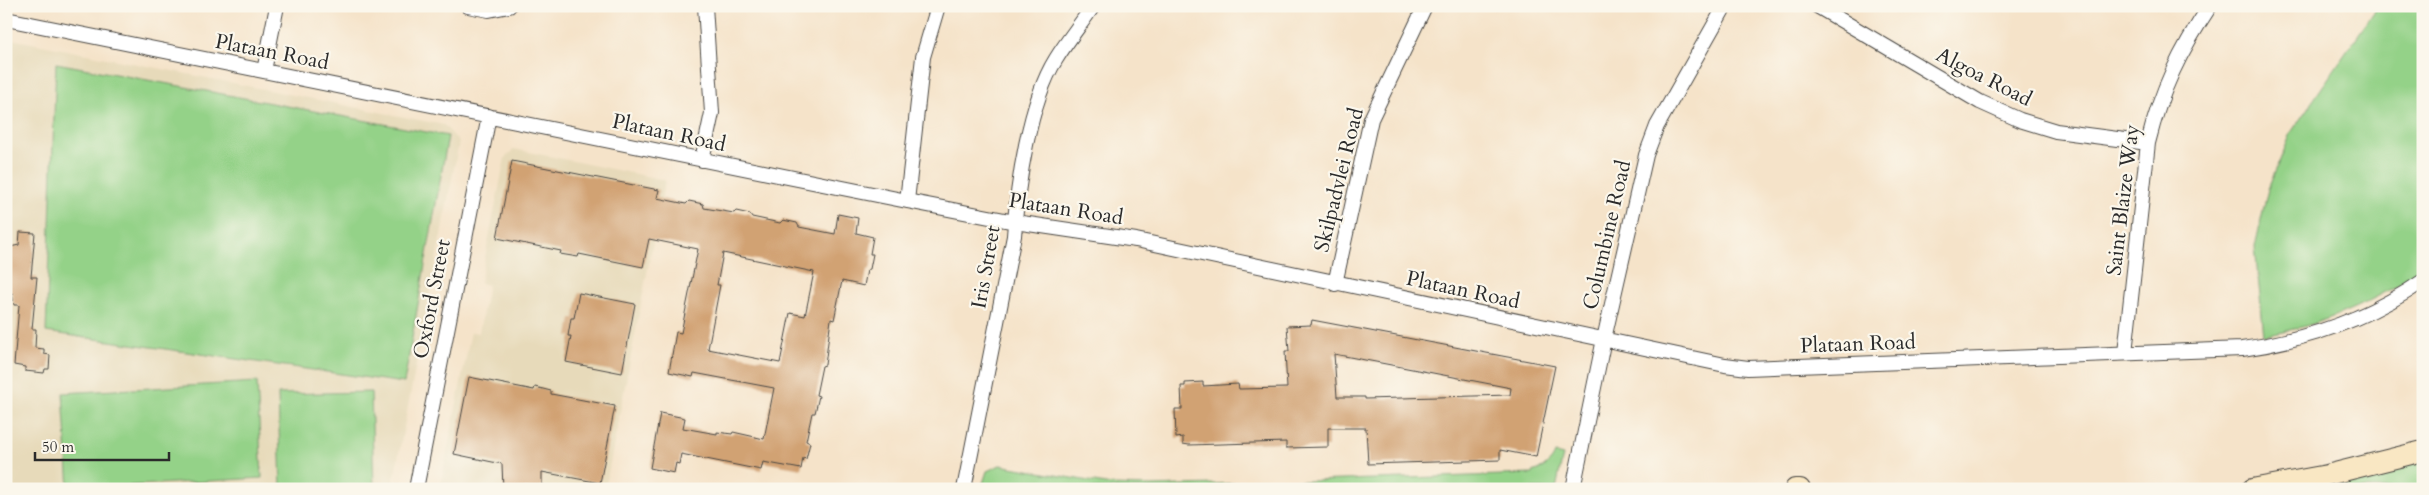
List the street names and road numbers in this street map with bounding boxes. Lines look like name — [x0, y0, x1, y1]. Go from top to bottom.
street label: Plataan Road — [213, 27, 331, 77]
street label: Algoa Road — [1931, 40, 2037, 114]
street label: Skilpadvlei Road — [1307, 105, 1371, 255]
street label: Plataan Road — [610, 107, 728, 159]
street label: Saint Blaize Way — [2099, 123, 2147, 277]
street label: Columbine Road — [1576, 157, 1638, 313]
street label: Plataan Road — [1007, 186, 1125, 232]
street label: Iris Street — [964, 223, 1008, 311]
street label: Oxford Street — [406, 236, 458, 361]
street label: Plataan Road — [1404, 264, 1522, 316]
street label: Plataan Road — [1800, 327, 1916, 361]

